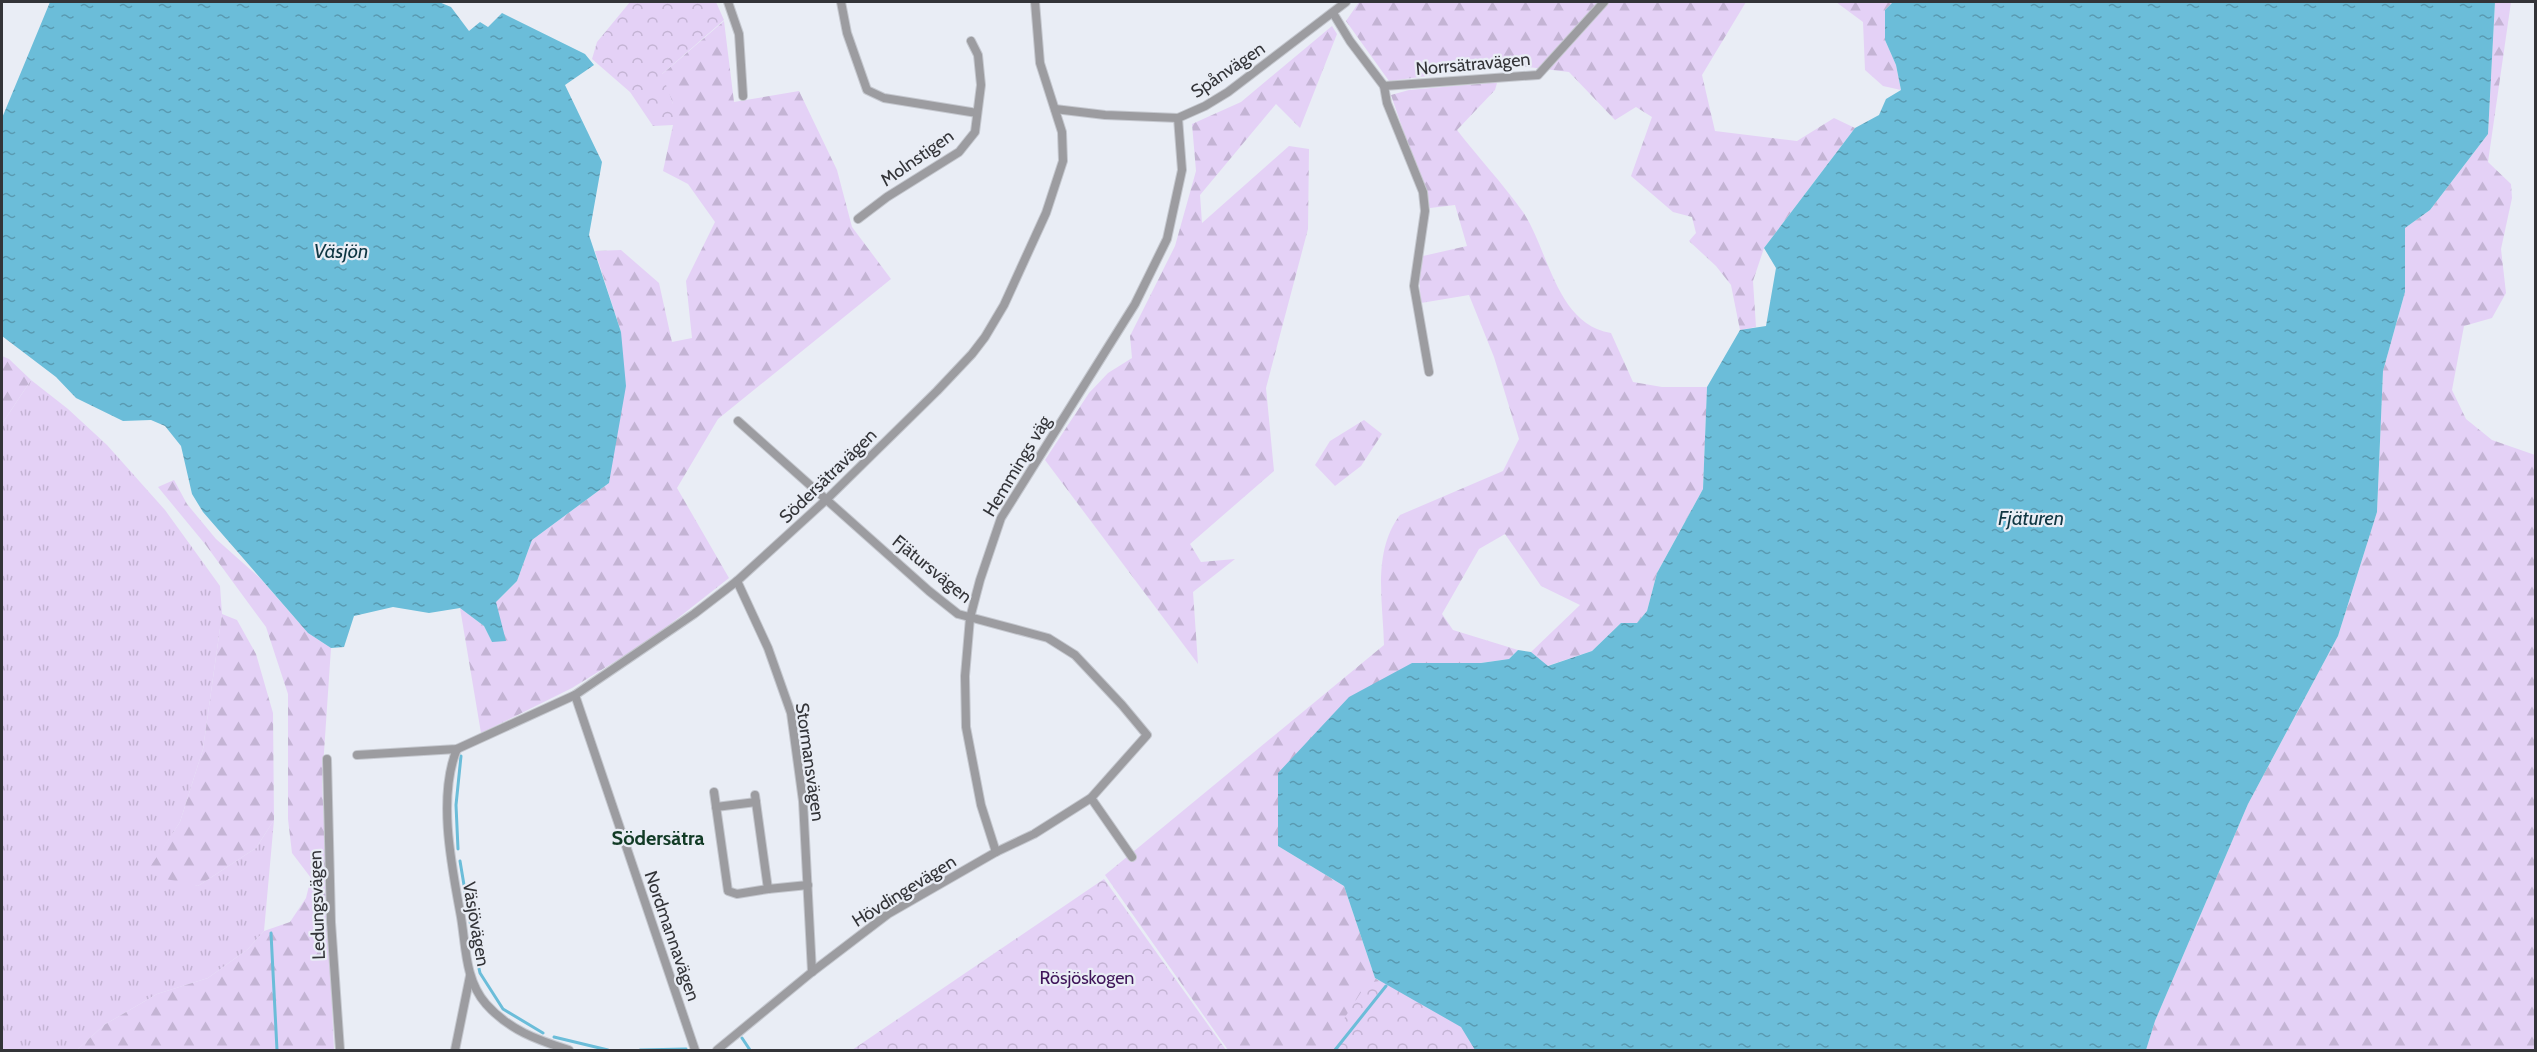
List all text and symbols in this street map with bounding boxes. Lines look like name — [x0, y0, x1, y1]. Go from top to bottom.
street label: Spånvägen — [1187, 37, 1269, 103]
street label: Norrsätravägen — [1415, 48, 1531, 80]
street label: Molnstigen — [876, 125, 958, 191]
water label: Väsjön — [314, 239, 368, 263]
street label: Hemmings väg — [978, 411, 1056, 521]
street label: Södersätravägen — [775, 424, 881, 528]
water label: Fjäturen — [1998, 506, 2064, 530]
street label: Fjätursvägen — [888, 530, 976, 608]
street label: Stormansvägen — [791, 701, 829, 823]
district label: Södersätra — [612, 826, 704, 850]
street label: Ledungsvägen — [304, 850, 330, 960]
street label: Hövdingevägen — [848, 850, 960, 932]
street label: Nordmannavägen — [639, 868, 705, 1004]
street label: Väsjövägen — [458, 880, 494, 968]
park label: Rösjöskogen — [1040, 967, 1134, 989]

